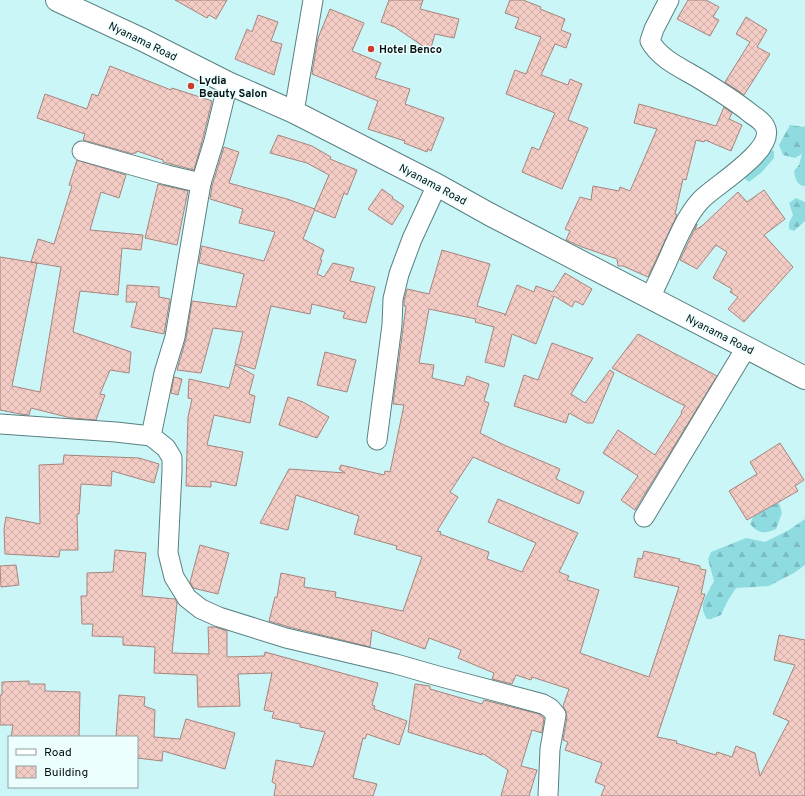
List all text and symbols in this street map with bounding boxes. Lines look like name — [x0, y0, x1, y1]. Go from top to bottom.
street label: Nyanama Road — [106, 19, 179, 65]
place label: Hotel Benco — [379, 43, 442, 57]
marker: Hotel Benco — [366, 44, 376, 54]
place label: Lydia Beauty Salon — [199, 74, 267, 101]
marker: Lydia Beauty Salon — [186, 81, 196, 91]
street label: Nyanama Road — [396, 161, 469, 209]
street label: Nyanama Road — [683, 312, 756, 358]
legend — [8, 736, 138, 788]
text: Road — [44, 745, 72, 761]
text: Building — [44, 765, 88, 781]

